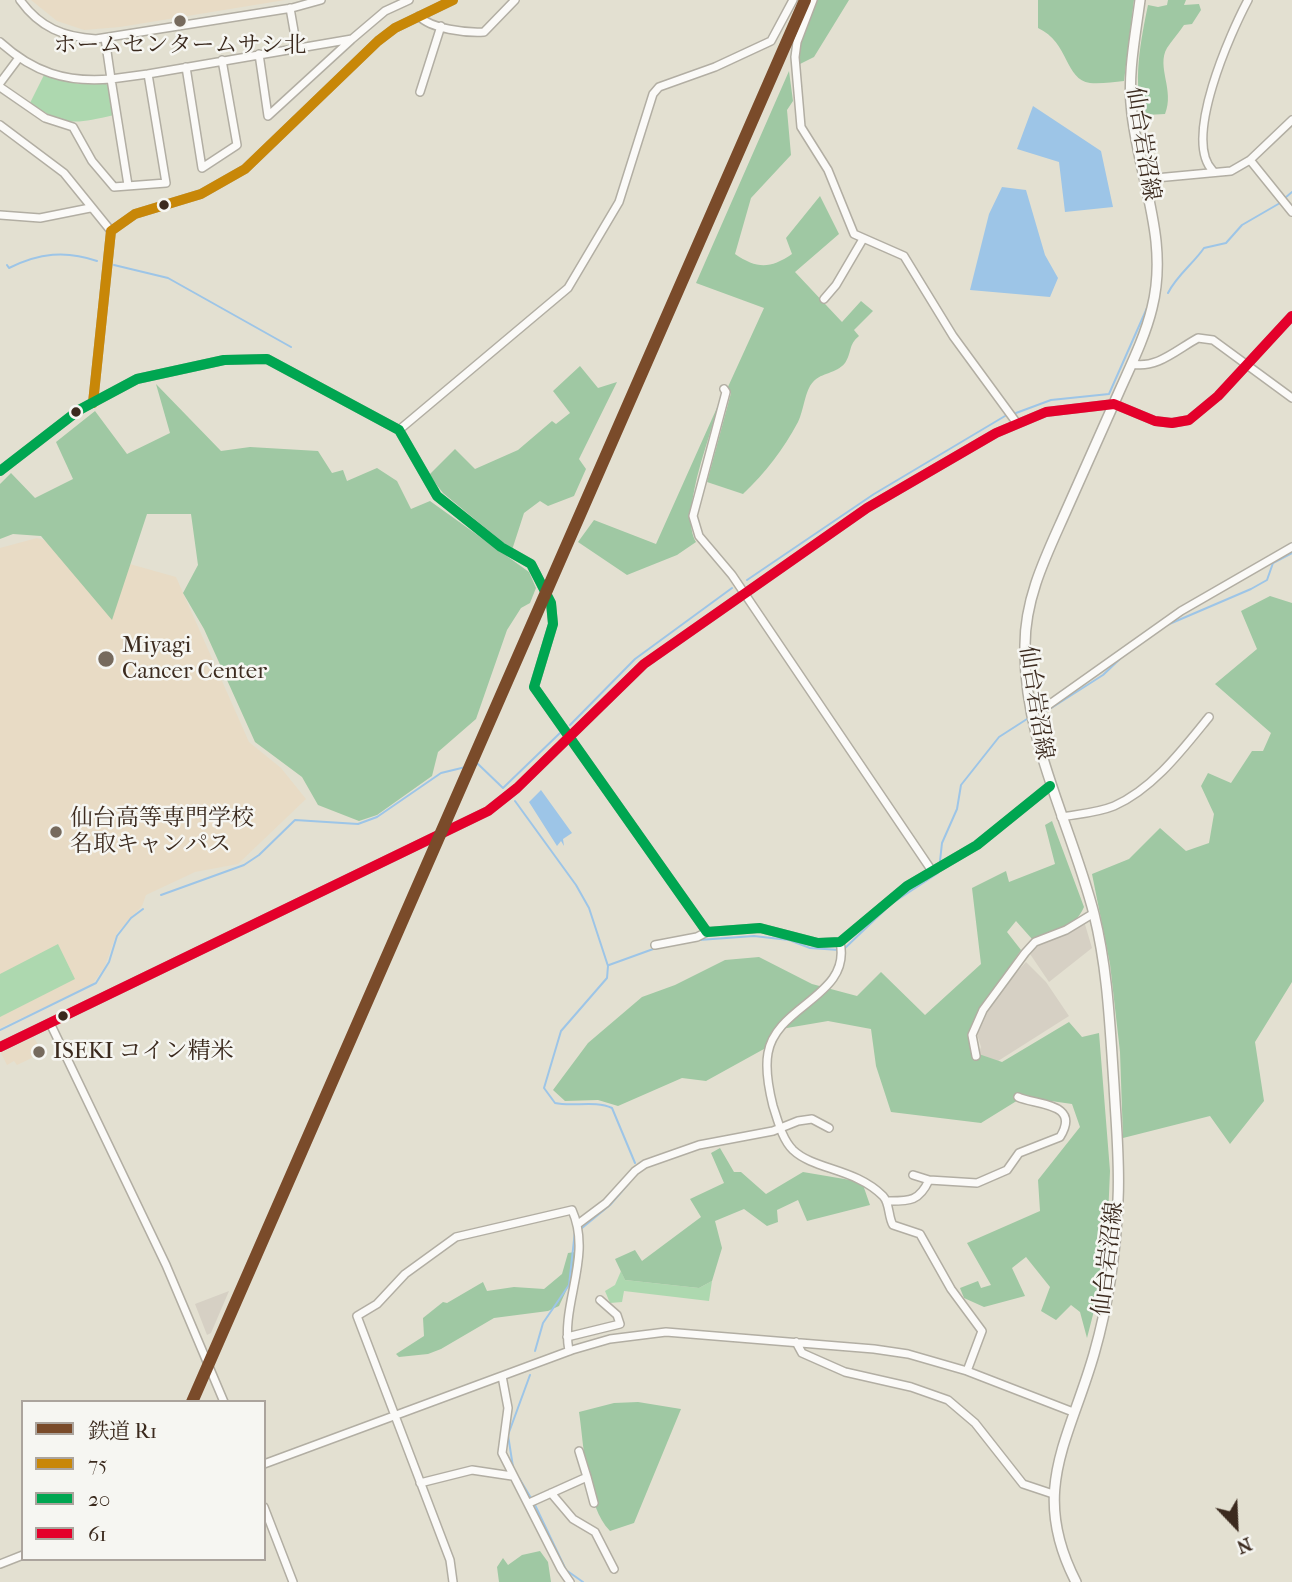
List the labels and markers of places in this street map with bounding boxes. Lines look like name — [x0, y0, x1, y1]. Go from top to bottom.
marker: ホームセンタームサシ北 — [172, 13, 188, 29]
place label: ホームセンタームサシ北 — [54, 32, 306, 60]
unlabelled marker — [157, 198, 171, 212]
unlabelled marker — [69, 405, 83, 419]
place label: Miyagi Cancer Center — [122, 632, 267, 686]
marker: Miyagi Cancer Center — [96, 649, 116, 669]
place label: 仙台高等専門学校 名取キャンパス — [70, 805, 254, 859]
marker: 仙台高等専門学校 名取キャンパス — [48, 824, 64, 840]
unlabelled marker — [56, 1009, 70, 1023]
place label: ISEKI コイン精米 — [53, 1038, 234, 1066]
marker: ISEKI コイン精米 — [31, 1044, 47, 1060]

